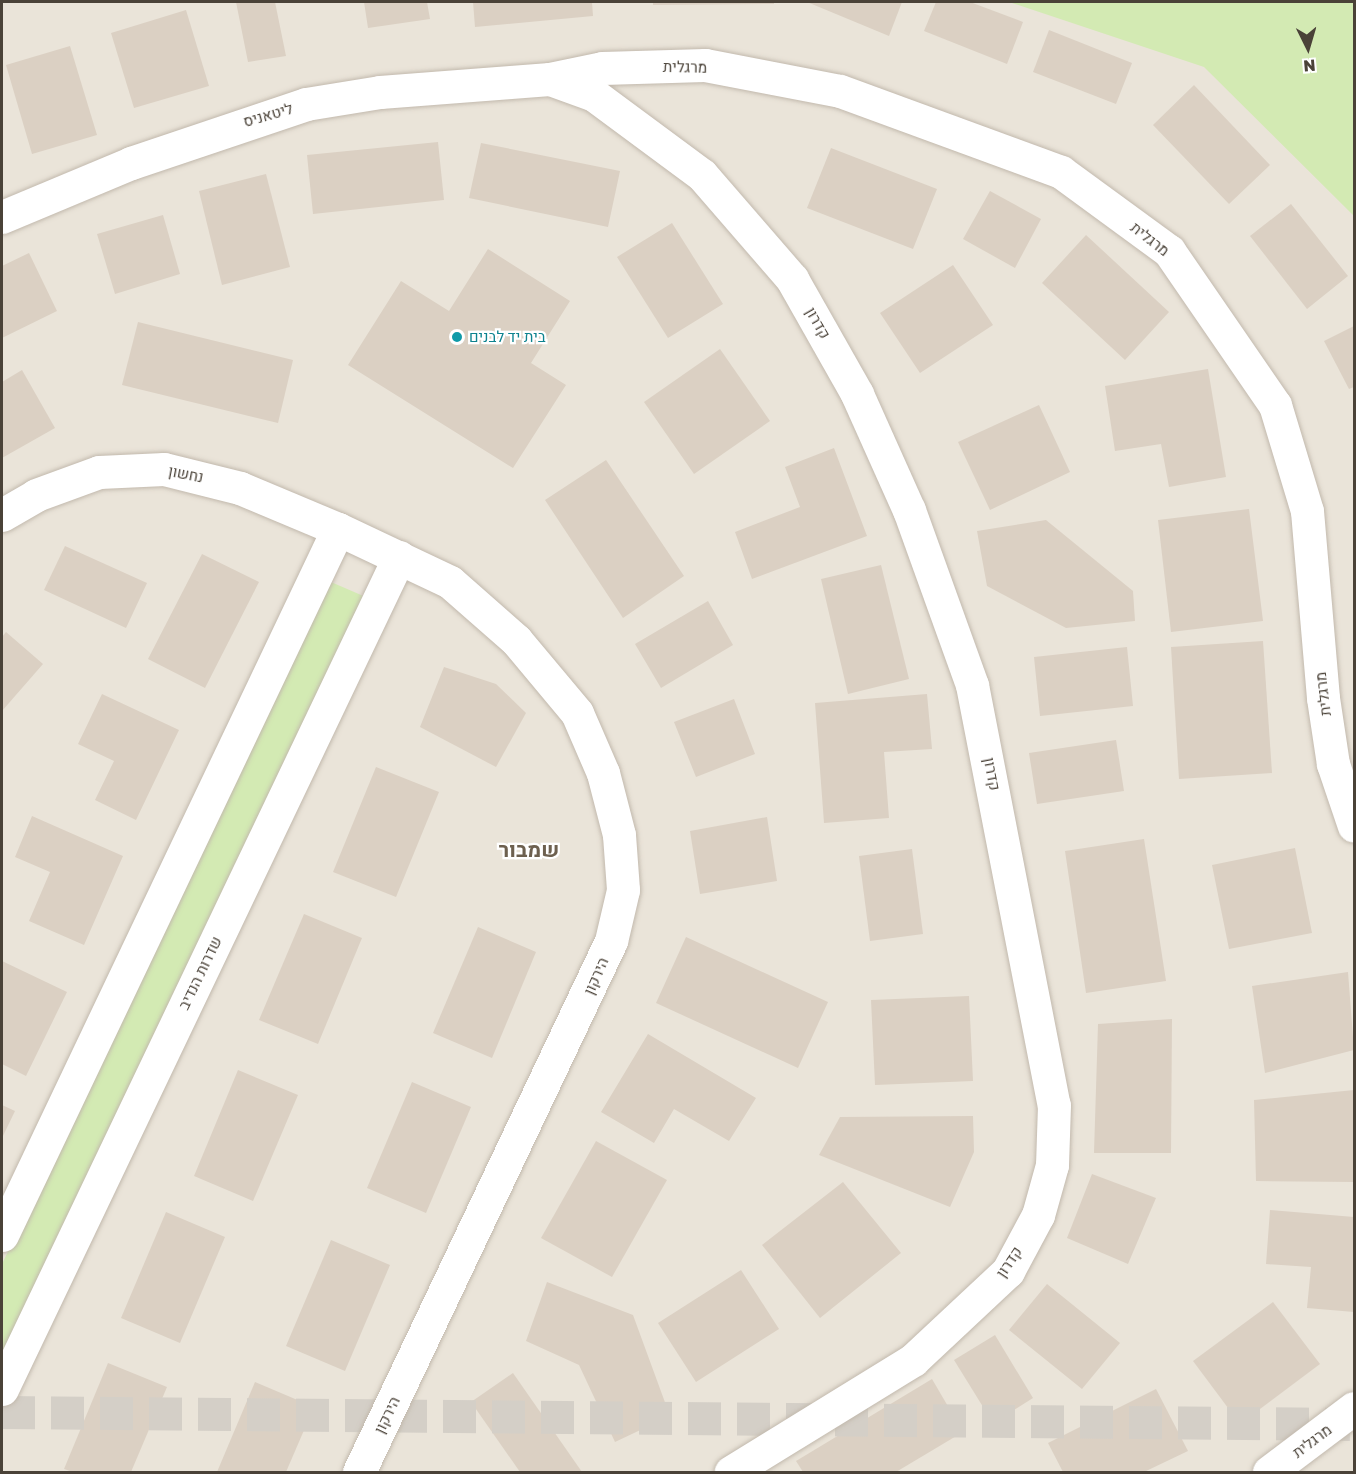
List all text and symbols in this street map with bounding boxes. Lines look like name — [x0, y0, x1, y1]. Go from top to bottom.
north arrow — [1278, 18, 1338, 78]
text: N — [1303, 55, 1317, 76]
street label: מרגלית — [663, 58, 707, 76]
street label: ליטאניס — [241, 99, 295, 131]
street label: מרגלית — [1127, 218, 1173, 260]
street label: קדרון — [802, 304, 834, 342]
place label: בית יד לבנים — [469, 328, 546, 346]
marker: בית יד לבנים — [450, 330, 464, 344]
street label: נחשון — [167, 462, 205, 486]
street label: מרגלית — [1311, 671, 1335, 717]
street label: קדרון — [980, 756, 1004, 792]
district label: שמבור — [499, 836, 559, 862]
street label: שדרות הנדיב — [175, 933, 225, 1013]
street label: הירקון — [580, 955, 612, 997]
street label: קדרון — [992, 1243, 1026, 1281]
street label: הירקון — [370, 1394, 404, 1436]
street label: מרגלית — [1289, 1420, 1335, 1462]

